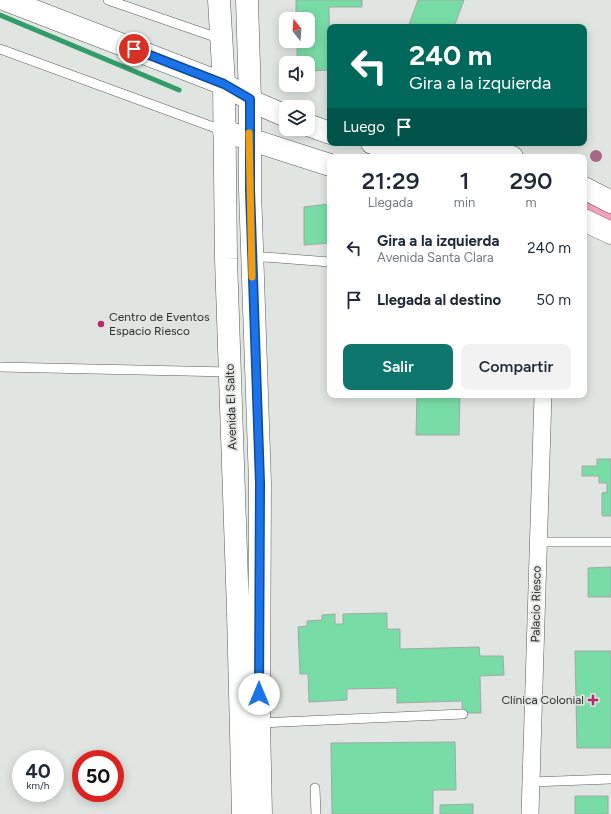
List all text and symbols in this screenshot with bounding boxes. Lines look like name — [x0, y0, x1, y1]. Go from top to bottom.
north arrow — [279, 12, 315, 48]
map controls — [279, 12, 315, 136]
pin — [117, 32, 151, 66]
icon: arrive — [123, 38, 145, 60]
text: 240 m — [409, 38, 492, 72]
icon: left — [343, 40, 395, 92]
button: sound — [279, 56, 315, 92]
text: Gira a la izquierda — [409, 72, 551, 94]
button: layers — [279, 100, 315, 136]
icon: arrive — [393, 116, 415, 138]
text: Luego — [343, 118, 385, 136]
text: 21:29 — [361, 166, 419, 195]
text: 1 — [459, 166, 470, 195]
text: 290 — [510, 166, 553, 195]
text: Llegada — [368, 195, 413, 210]
text: min — [454, 195, 475, 210]
text: m — [526, 195, 537, 210]
text: Gira a la izquierda — [377, 232, 499, 250]
icon: left — [343, 237, 365, 259]
text: 240 m — [527, 239, 571, 257]
text: Avenida Santa Clara — [377, 250, 494, 265]
icon: arrive — [343, 289, 365, 311]
text: Llegada al destino — [377, 291, 501, 309]
text: 50 m — [536, 291, 571, 309]
place label: Centro de Eventos Espacio Riesco — [109, 310, 210, 338]
marker: Centro de Eventos Espacio Riesco — [96, 319, 106, 329]
button: Salir — [343, 344, 453, 390]
button: Compartir — [461, 344, 571, 390]
street label: Avenida El Salto — [222, 363, 240, 450]
street label: Palacio Riesco — [528, 565, 544, 643]
position arrow — [238, 673, 280, 715]
place label: Clínica Colonial — [501, 693, 584, 707]
marker: Clínica Colonial — [587, 694, 599, 706]
speed limit sign: 50 — [72, 750, 124, 802]
text: 40 — [25, 759, 51, 783]
text: km/h — [27, 779, 49, 792]

